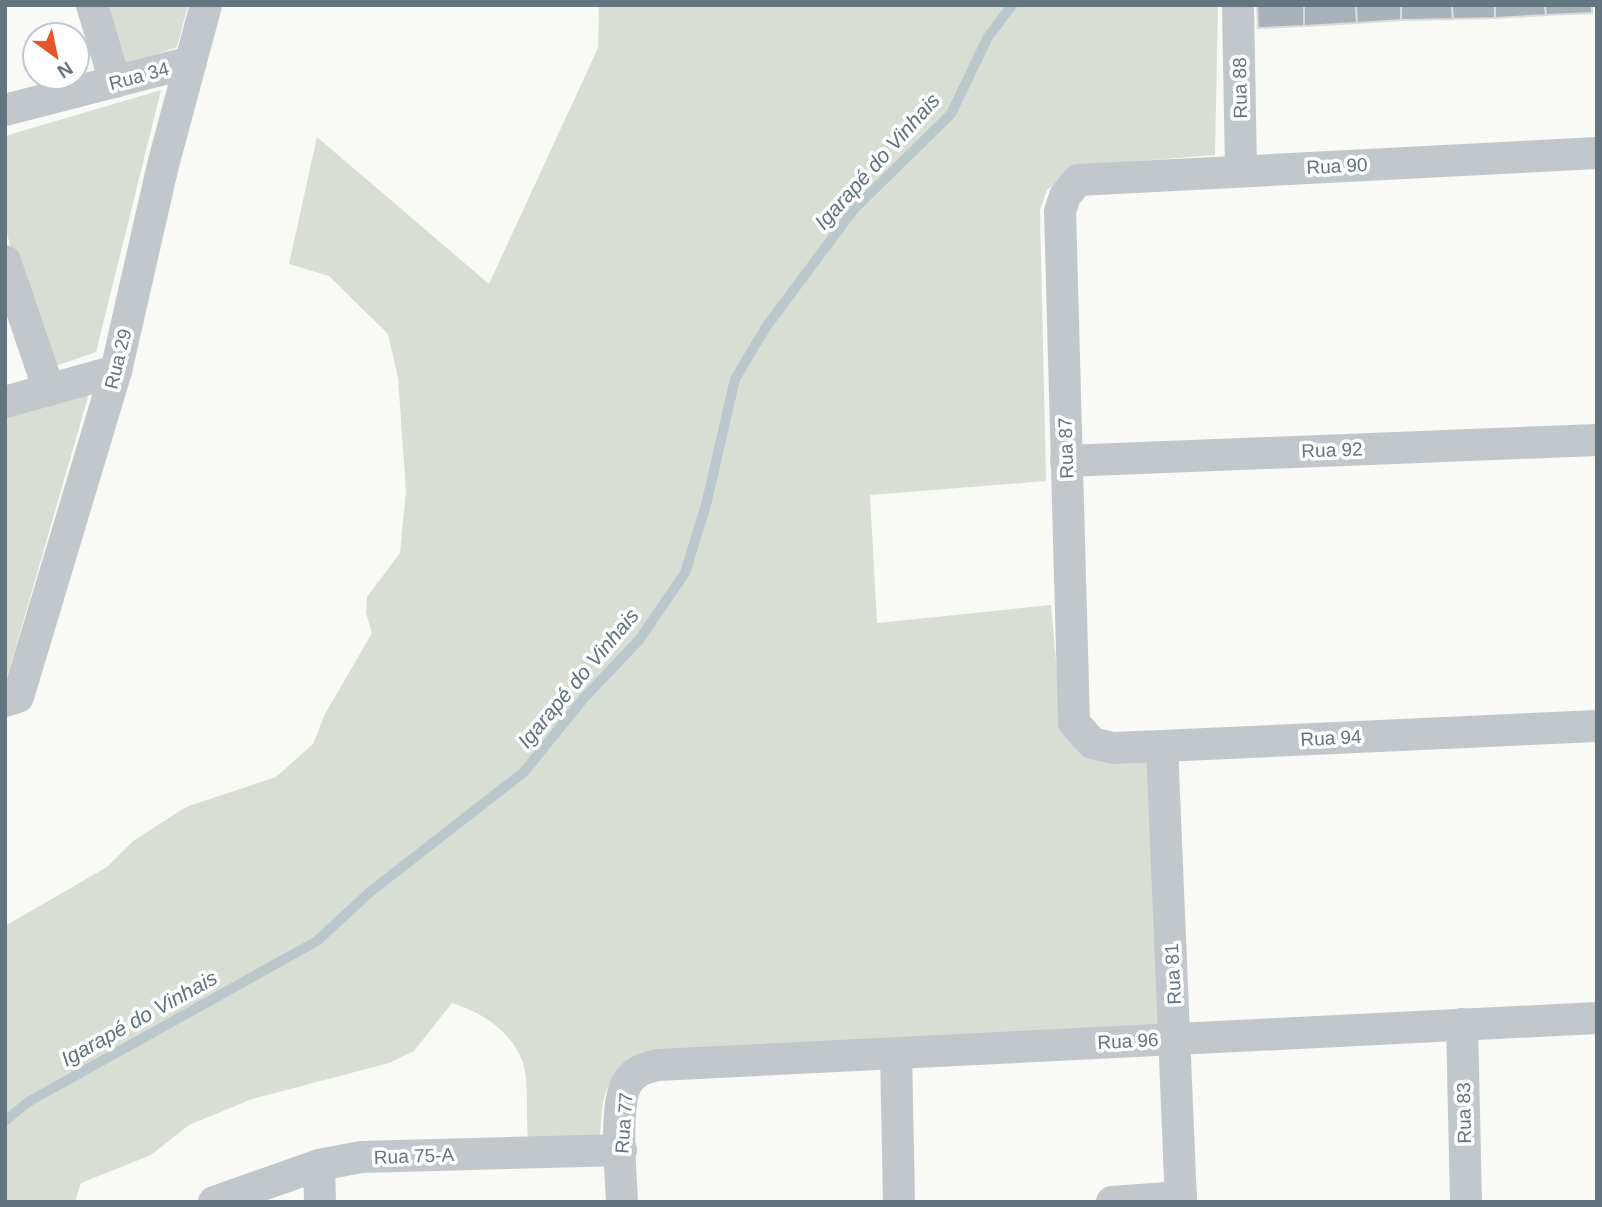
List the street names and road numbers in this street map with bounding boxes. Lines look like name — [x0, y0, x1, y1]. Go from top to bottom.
street label: Rua 88 — [1229, 57, 1251, 119]
street label: Rua 34 — [107, 58, 172, 94]
street label: Rua 90 — [1306, 154, 1368, 178]
street label: Rua 29 — [100, 327, 136, 391]
street label: Rua 87 — [1054, 417, 1078, 479]
street label: Rua 92 — [1301, 438, 1363, 462]
street label: Rua 94 — [1300, 726, 1363, 750]
street label: Rua 81 — [1161, 943, 1185, 1005]
street label: Rua 96 — [1097, 1029, 1159, 1053]
street label: Rua 83 — [1453, 1082, 1475, 1144]
street label: Rua 77 — [611, 1092, 637, 1154]
street label: Rua 75-A — [374, 1144, 455, 1168]

